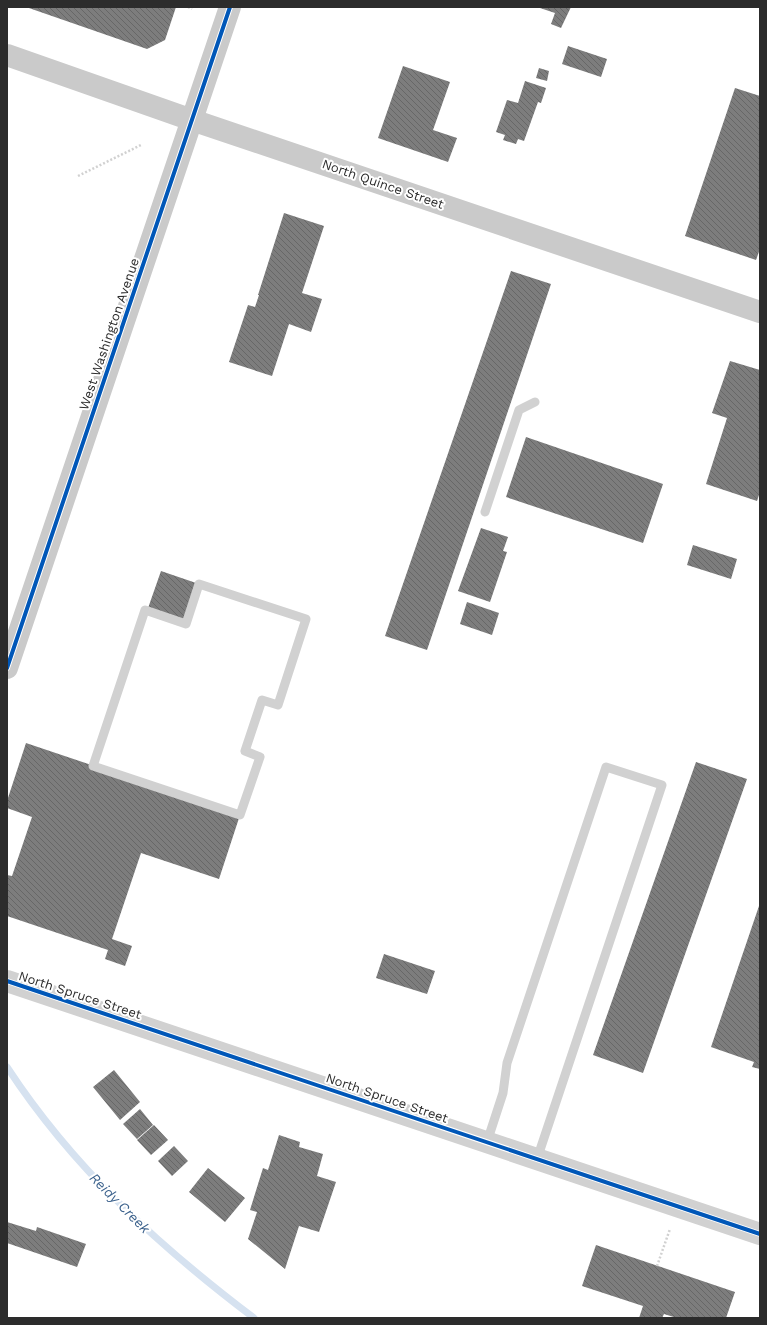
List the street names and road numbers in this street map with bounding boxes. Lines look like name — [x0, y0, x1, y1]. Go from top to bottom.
street label: North Quince Street — [320, 156, 446, 212]
street label: West Washington Avenue — [76, 256, 142, 412]
street label: North Spruce Street — [17, 968, 144, 1022]
street label: North Spruce Street — [324, 1070, 451, 1126]

